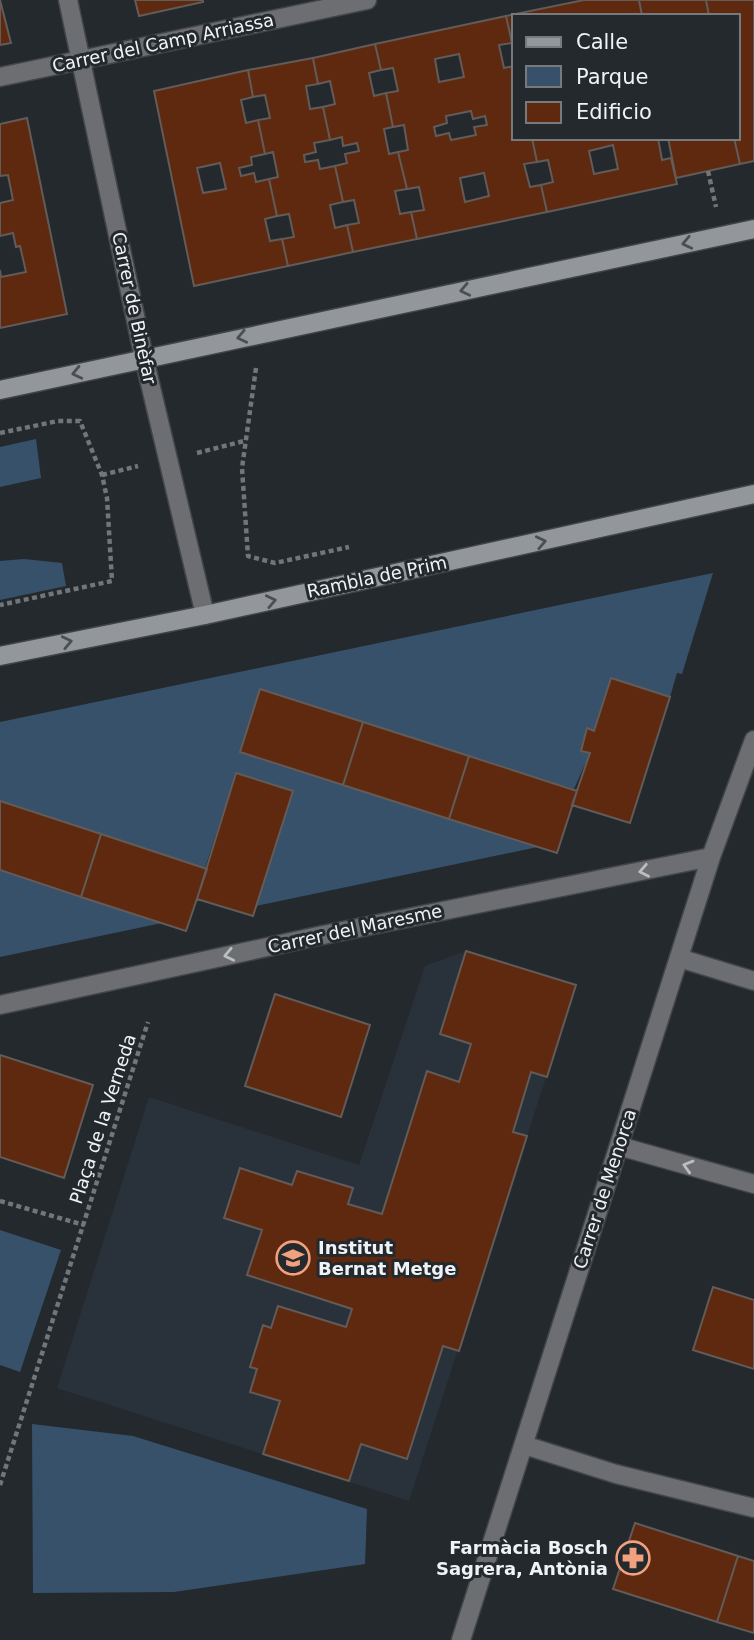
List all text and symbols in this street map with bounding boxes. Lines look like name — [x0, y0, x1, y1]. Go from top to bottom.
street label: Carrer del Camp Arriassa — [50, 9, 276, 76]
legend — [512, 14, 740, 140]
text: Calle — [576, 30, 628, 54]
text: Parque — [576, 65, 648, 89]
text: Edificio — [576, 100, 652, 124]
street label: Carrer de Binèfar — [108, 230, 161, 386]
one-way arrow — [681, 235, 693, 249]
one-way arrow — [459, 282, 471, 297]
one-way arrow — [236, 329, 248, 344]
one-way arrow — [71, 364, 83, 379]
one-way arrow — [535, 535, 547, 550]
street label: Rambla de Prim — [305, 551, 449, 602]
one-way arrow — [265, 594, 277, 609]
one-way arrow — [61, 636, 73, 651]
one-way arrow — [638, 862, 650, 877]
street label: Carrer del Maresme — [266, 900, 444, 957]
one-way arrow — [223, 947, 235, 962]
street label: Plaça de la Verneda — [65, 1031, 140, 1207]
street label: Carrer de Menorca — [569, 1106, 640, 1272]
one-way arrow — [682, 1160, 694, 1175]
place label: Institut Bernat Metge — [318, 1237, 456, 1279]
school or university icon: Institut Bernat Metge — [274, 1239, 312, 1277]
place label: Farmàcia Bosch Sagrera, Antònia — [436, 1537, 608, 1579]
pharmacy icon: Farmàcia Bosch Sagrera, Antònia — [614, 1539, 652, 1577]

